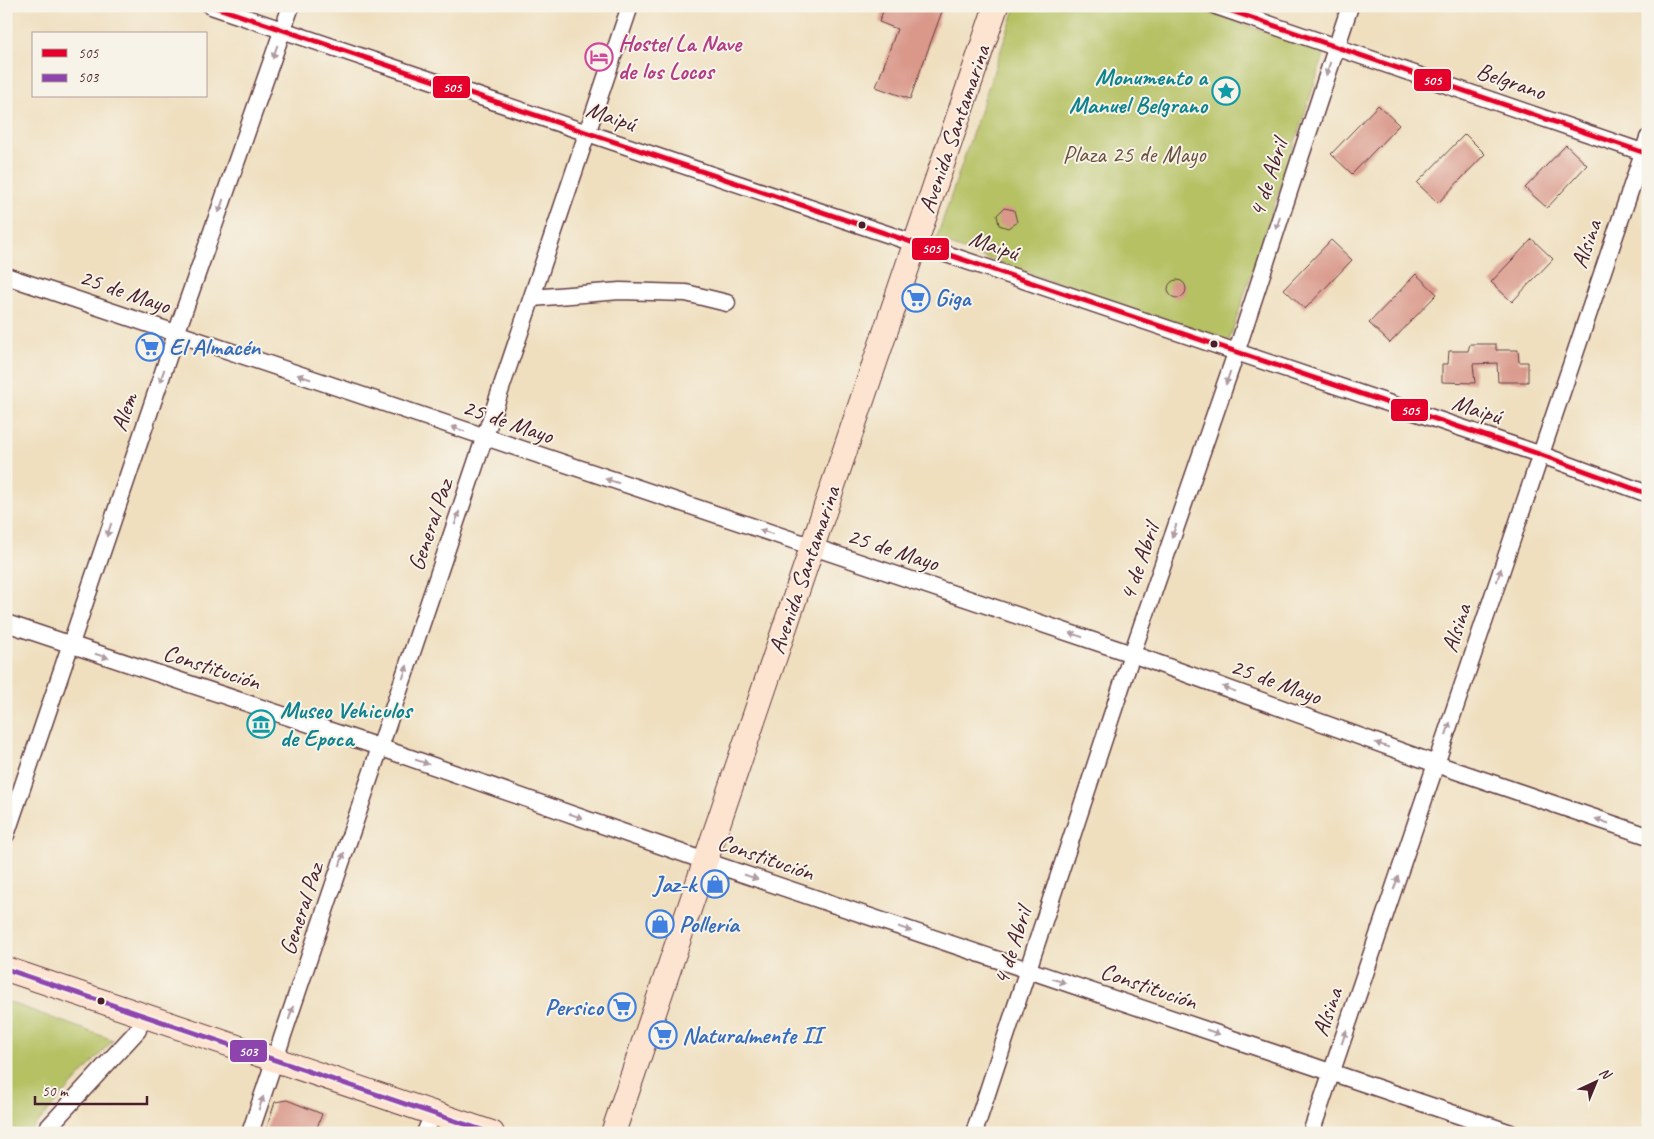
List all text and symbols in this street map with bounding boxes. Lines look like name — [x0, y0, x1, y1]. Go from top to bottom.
place label: Hostel La Nave de los Locos — [618, 28, 743, 86]
legend — [32, 32, 208, 98]
street label: Avenida Santamarina — [911, 40, 997, 217]
hotel icon: Hostel La Nave de los Locos — [584, 42, 614, 72]
text: 505 — [78, 44, 100, 63]
one-way arrow — [271, 45, 278, 60]
street label: Belgrano — [1473, 55, 1551, 107]
one-way arrow — [1324, 61, 1331, 76]
place label: Monumento a Manuel Belgrano — [1069, 62, 1209, 120]
text: 503 — [78, 68, 100, 87]
line badge: 505 — [1413, 68, 1452, 92]
text: 505 — [1423, 72, 1443, 89]
line badge: 505 — [432, 75, 471, 99]
place icon: Monumento a Manuel Belgrano — [1211, 76, 1241, 106]
text: 505 — [443, 79, 463, 96]
street label: Maipú — [582, 94, 642, 139]
street label: 4 de Abril — [1241, 132, 1296, 220]
park label: Plaza 25 de Mayo — [1063, 139, 1207, 169]
one-way arrow — [217, 198, 224, 213]
street label: Alsina — [1564, 215, 1609, 272]
one-way arrow — [1274, 216, 1281, 231]
unlabelled marker — [857, 220, 867, 230]
street label: Maipú — [965, 223, 1025, 268]
line badge: 505 — [911, 237, 950, 261]
text: 505 — [922, 240, 942, 257]
street label: 25 de Mayo — [76, 262, 176, 321]
supermarket icon: Giga — [901, 283, 931, 313]
place label: Giga — [935, 283, 973, 313]
supermarket icon: El Almacén — [135, 332, 165, 362]
place label: El Almacén — [169, 332, 261, 362]
unlabelled marker — [1209, 339, 1219, 349]
one-way arrow — [157, 368, 165, 383]
one-way arrow — [1224, 371, 1232, 386]
one-way arrow — [296, 373, 311, 380]
street label: Maipú — [1448, 387, 1508, 432]
street label: Alem — [104, 388, 145, 435]
street label: 25 de Mayo — [459, 392, 559, 451]
line badge: 505 — [1390, 398, 1429, 422]
text: 505 — [1401, 402, 1421, 419]
one-way arrow — [450, 425, 465, 432]
street label: General Paz — [400, 473, 460, 575]
one-way arrow — [604, 476, 619, 484]
street label: Avenida Santamarina — [761, 481, 847, 658]
one-way arrow — [453, 510, 461, 525]
street label: 4 de Abril — [1112, 516, 1167, 604]
street label: 25 de Mayo — [844, 520, 944, 578]
one-way arrow — [105, 522, 113, 537]
one-way arrow — [1170, 524, 1178, 539]
one-way arrow — [758, 528, 773, 535]
one-way arrow — [1496, 567, 1503, 582]
street label: Alsina — [1434, 599, 1478, 656]
one-way arrow — [1068, 631, 1083, 639]
street label: Constitución — [160, 637, 265, 697]
street label: 25 de Mayo — [1227, 651, 1327, 712]
one-way arrow — [95, 652, 110, 660]
one-way arrow — [401, 664, 409, 679]
one-way arrow — [1221, 685, 1236, 693]
place label: Museo Vehiculos de Epoca — [280, 695, 414, 753]
museum icon: Museo Vehiculos de Epoca — [246, 709, 276, 739]
one-way arrow — [1444, 721, 1452, 736]
one-way arrow — [1374, 741, 1389, 749]
one-way arrow — [415, 759, 430, 766]
one-way arrow — [568, 813, 583, 820]
one-way arrow — [1594, 816, 1609, 824]
street label: Constitución — [714, 827, 819, 888]
one-way arrow — [338, 851, 346, 866]
street label: General Paz — [272, 857, 331, 959]
place label: Jaz-k — [652, 869, 698, 899]
shop icon: Jaz-k — [700, 869, 730, 899]
one-way arrow — [744, 874, 759, 881]
one-way arrow — [1392, 875, 1400, 890]
street label: 4 de Abril — [985, 900, 1040, 988]
shop icon: Pollería — [645, 909, 675, 939]
place label: Pollería — [679, 909, 741, 939]
one-way arrow — [898, 925, 913, 933]
street label: Constitución — [1097, 956, 1202, 1017]
one-way arrow — [1052, 977, 1067, 985]
street label: Alsina — [1305, 983, 1350, 1040]
place label: Persico — [545, 992, 605, 1022]
supermarket icon: Persico — [607, 992, 637, 1022]
unlabelled marker — [96, 996, 106, 1006]
one-way arrow — [288, 1006, 295, 1021]
supermarket icon: Naturalmente II — [648, 1020, 678, 1050]
place label: Naturalmente II — [682, 1020, 827, 1050]
one-way arrow — [1206, 1029, 1221, 1037]
one-way arrow — [1340, 1029, 1348, 1044]
line badge: 503 — [229, 1039, 268, 1063]
text: 503 — [239, 1043, 259, 1060]
north arrow — [1572, 1056, 1622, 1106]
text: N — [1596, 1064, 1615, 1084]
scale bar — [35, 1074, 148, 1106]
text: 50 m — [42, 1082, 69, 1101]
one-way arrow — [257, 1095, 265, 1110]

